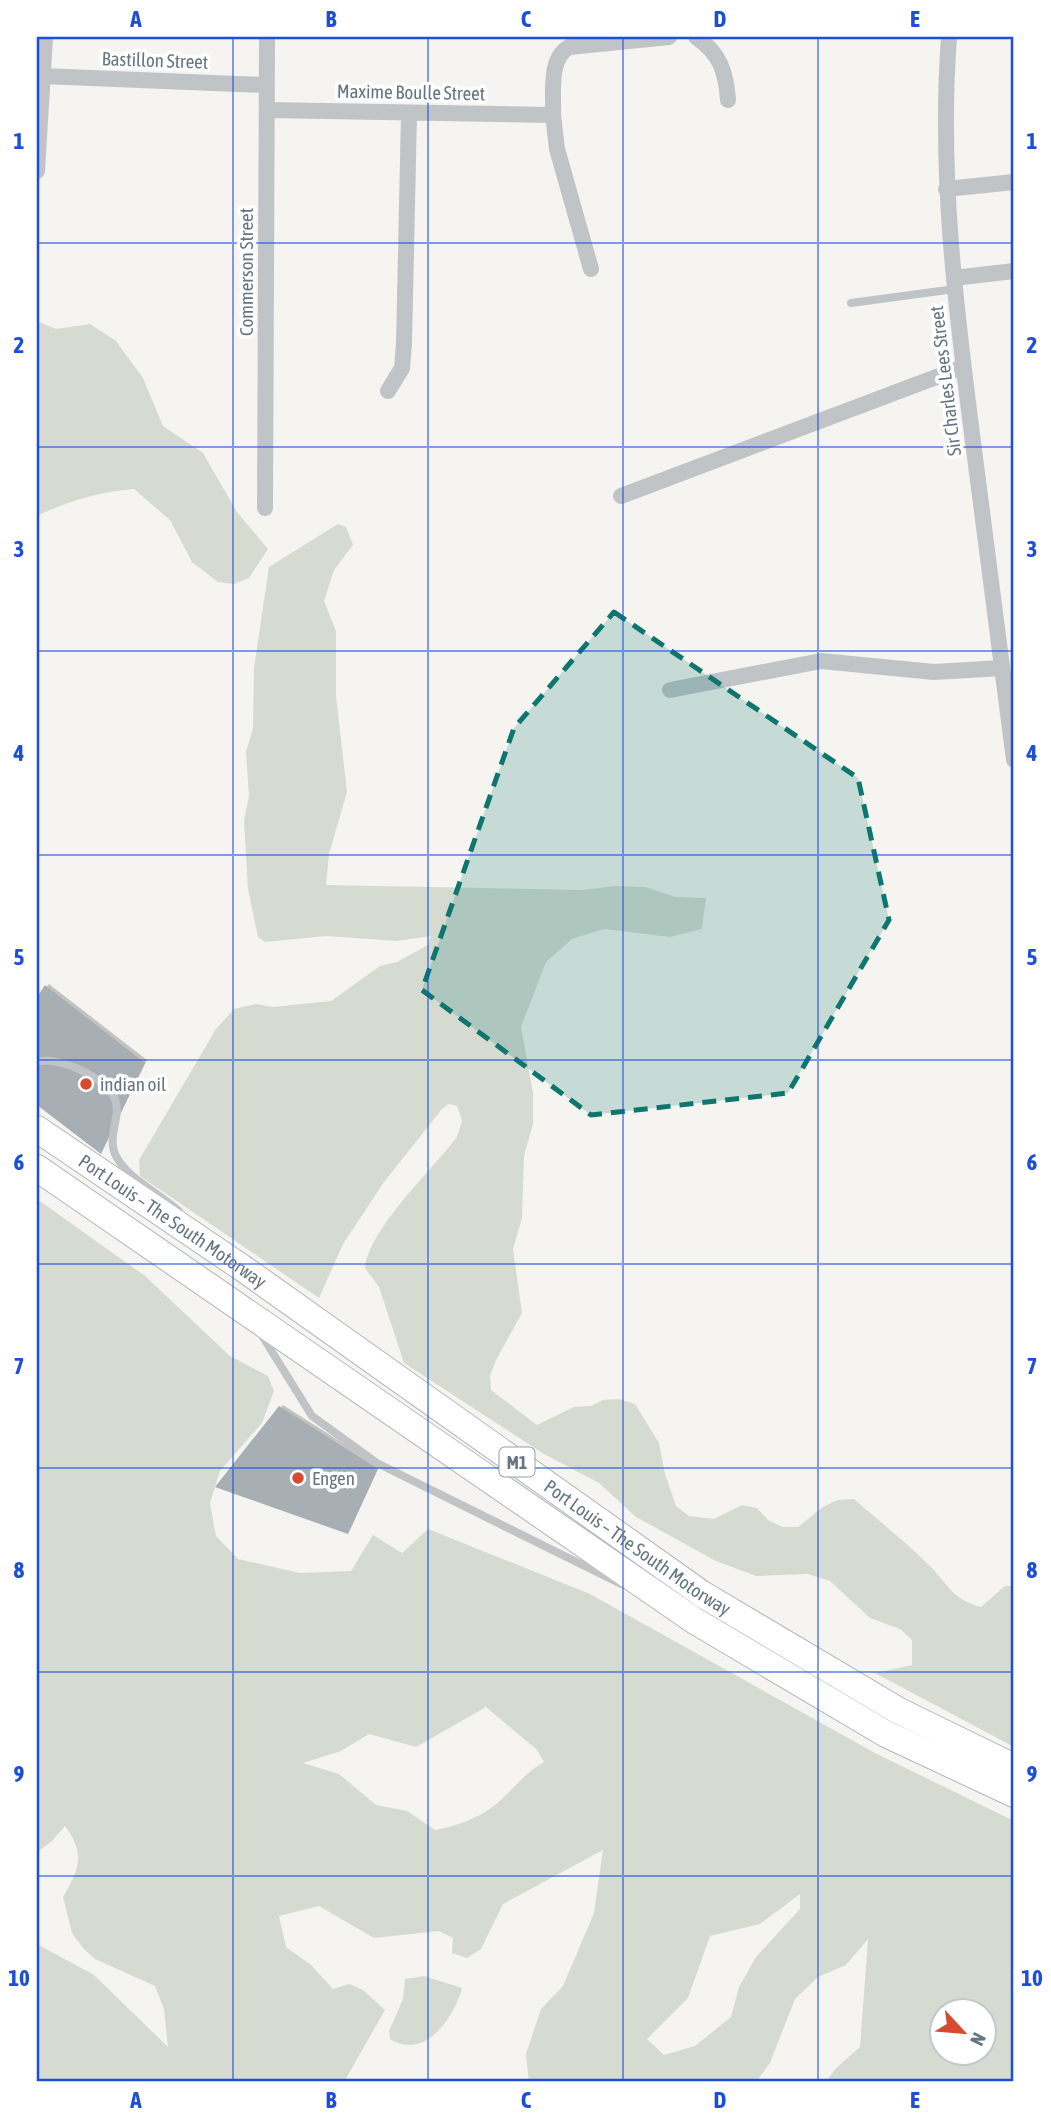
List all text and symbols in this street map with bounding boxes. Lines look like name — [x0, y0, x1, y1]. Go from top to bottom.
text: A — [129, 6, 142, 32]
text: B — [326, 6, 337, 32]
text: C — [521, 6, 532, 32]
text: D — [714, 6, 727, 32]
text: E — [910, 6, 920, 32]
street label: Bastillon Street — [101, 47, 209, 73]
street label: Maxime Boulle Street — [337, 80, 485, 104]
text: 1 — [14, 128, 25, 154]
text: 1 — [1027, 128, 1038, 154]
street label: Commerson Street — [235, 208, 257, 336]
street label: Sir Charles Lees Street — [925, 305, 965, 457]
text: 2 — [14, 332, 24, 358]
text: 2 — [1027, 332, 1037, 358]
text: 3 — [14, 536, 24, 562]
text: 3 — [1027, 536, 1037, 562]
text: 4 — [13, 740, 25, 766]
text: 4 — [1026, 740, 1038, 766]
text: 5 — [14, 944, 25, 970]
text: 5 — [1027, 944, 1038, 970]
place label: indian oil — [100, 1073, 166, 1095]
marker: indian oil — [78, 1076, 94, 1092]
text: 6 — [14, 1149, 25, 1175]
text: 6 — [1027, 1149, 1038, 1175]
street label: Port Louis – The South Motorway — [75, 1150, 271, 1293]
text: 7 — [14, 1353, 24, 1379]
text: 7 — [1027, 1353, 1037, 1379]
road number: M1 — [500, 1448, 534, 1476]
place label: Engen — [312, 1467, 355, 1489]
marker: Engen — [290, 1470, 306, 1486]
street label: Port Louis – The South Motorway — [540, 1475, 735, 1620]
text: 8 — [14, 1557, 25, 1583]
text: 8 — [1027, 1557, 1038, 1583]
text: 9 — [14, 1761, 25, 1787]
text: 9 — [1027, 1761, 1038, 1787]
text: 10 — [8, 1965, 30, 1991]
text: 10 — [1021, 1965, 1043, 1991]
north arrow — [928, 1996, 998, 2066]
text: N — [966, 2030, 991, 2049]
text: A — [129, 2087, 142, 2113]
text: B — [326, 2087, 337, 2113]
text: C — [521, 2087, 532, 2113]
text: D — [714, 2087, 727, 2113]
text: E — [910, 2087, 920, 2113]

